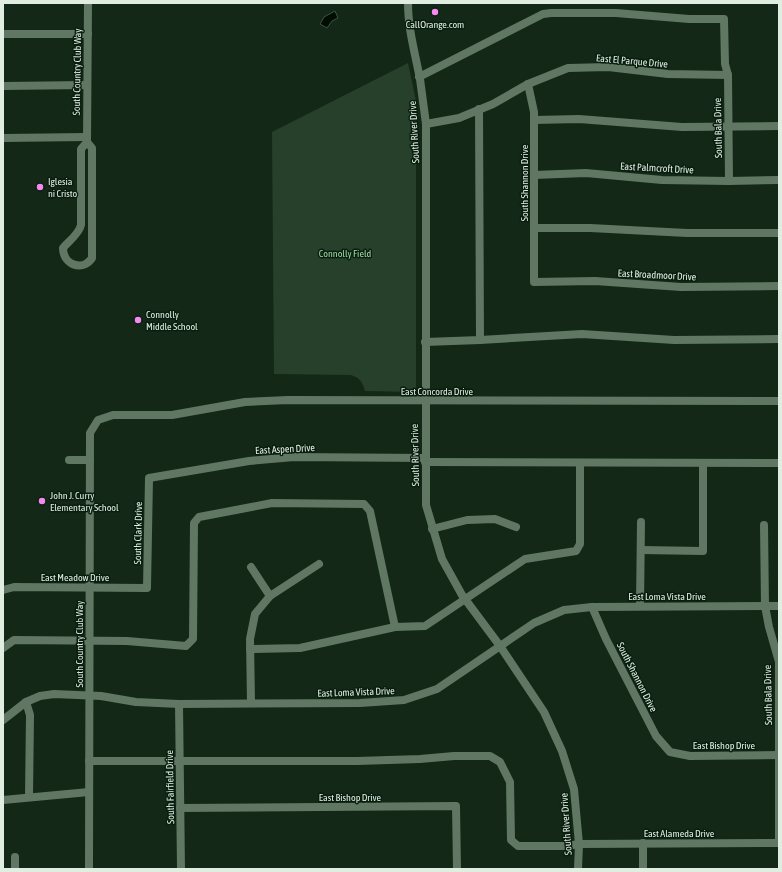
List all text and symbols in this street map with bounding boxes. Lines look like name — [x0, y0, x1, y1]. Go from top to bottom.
marker: CallOrange.com — [430, 7, 440, 17]
place label: CallOrange.com — [406, 19, 464, 30]
street label: South Country Club Way — [71, 28, 83, 116]
street label: East El Parque Drive — [596, 52, 669, 70]
street label: South Bala Drive — [712, 97, 724, 158]
street label: South River Drive — [407, 100, 421, 163]
street label: South Shannon Drive — [519, 144, 530, 221]
street label: East Palmcroft Drive — [620, 161, 695, 175]
place label: Iglesia ni Cristo — [48, 176, 78, 199]
marker: Iglesia ni Cristo — [35, 182, 45, 192]
park label: Connolly Field — [319, 248, 371, 259]
street label: East Broadmoor Drive — [617, 267, 697, 283]
place label: Connolly Middle School — [146, 309, 198, 332]
marker: Connolly Middle School — [133, 315, 143, 325]
street label: East Concorda Drive — [401, 386, 474, 397]
street label: South River Drive — [409, 423, 421, 486]
street label: East Aspen Drive — [255, 442, 316, 456]
place label: John J. Curry Elementary School — [50, 490, 119, 513]
marker: John J. Curry Elementary School — [37, 496, 47, 506]
street label: South Clark Drive — [132, 501, 144, 564]
street label: East Meadow Drive — [41, 572, 110, 583]
street label: East Loma Vista Drive — [628, 591, 706, 602]
street label: South Country Club Way — [74, 601, 85, 687]
street label: South Shannon Drive — [615, 640, 659, 714]
street label: South Bala Drive — [762, 664, 774, 725]
street label: East Loma Vista Drive — [317, 685, 395, 699]
street label: East Bishop Drive — [693, 740, 756, 751]
street label: South Fairfield Drive — [164, 749, 176, 824]
street label: East Bishop Drive — [319, 792, 382, 803]
street label: South River Drive — [558, 792, 574, 856]
street label: East Alameda Drive — [644, 828, 715, 839]

